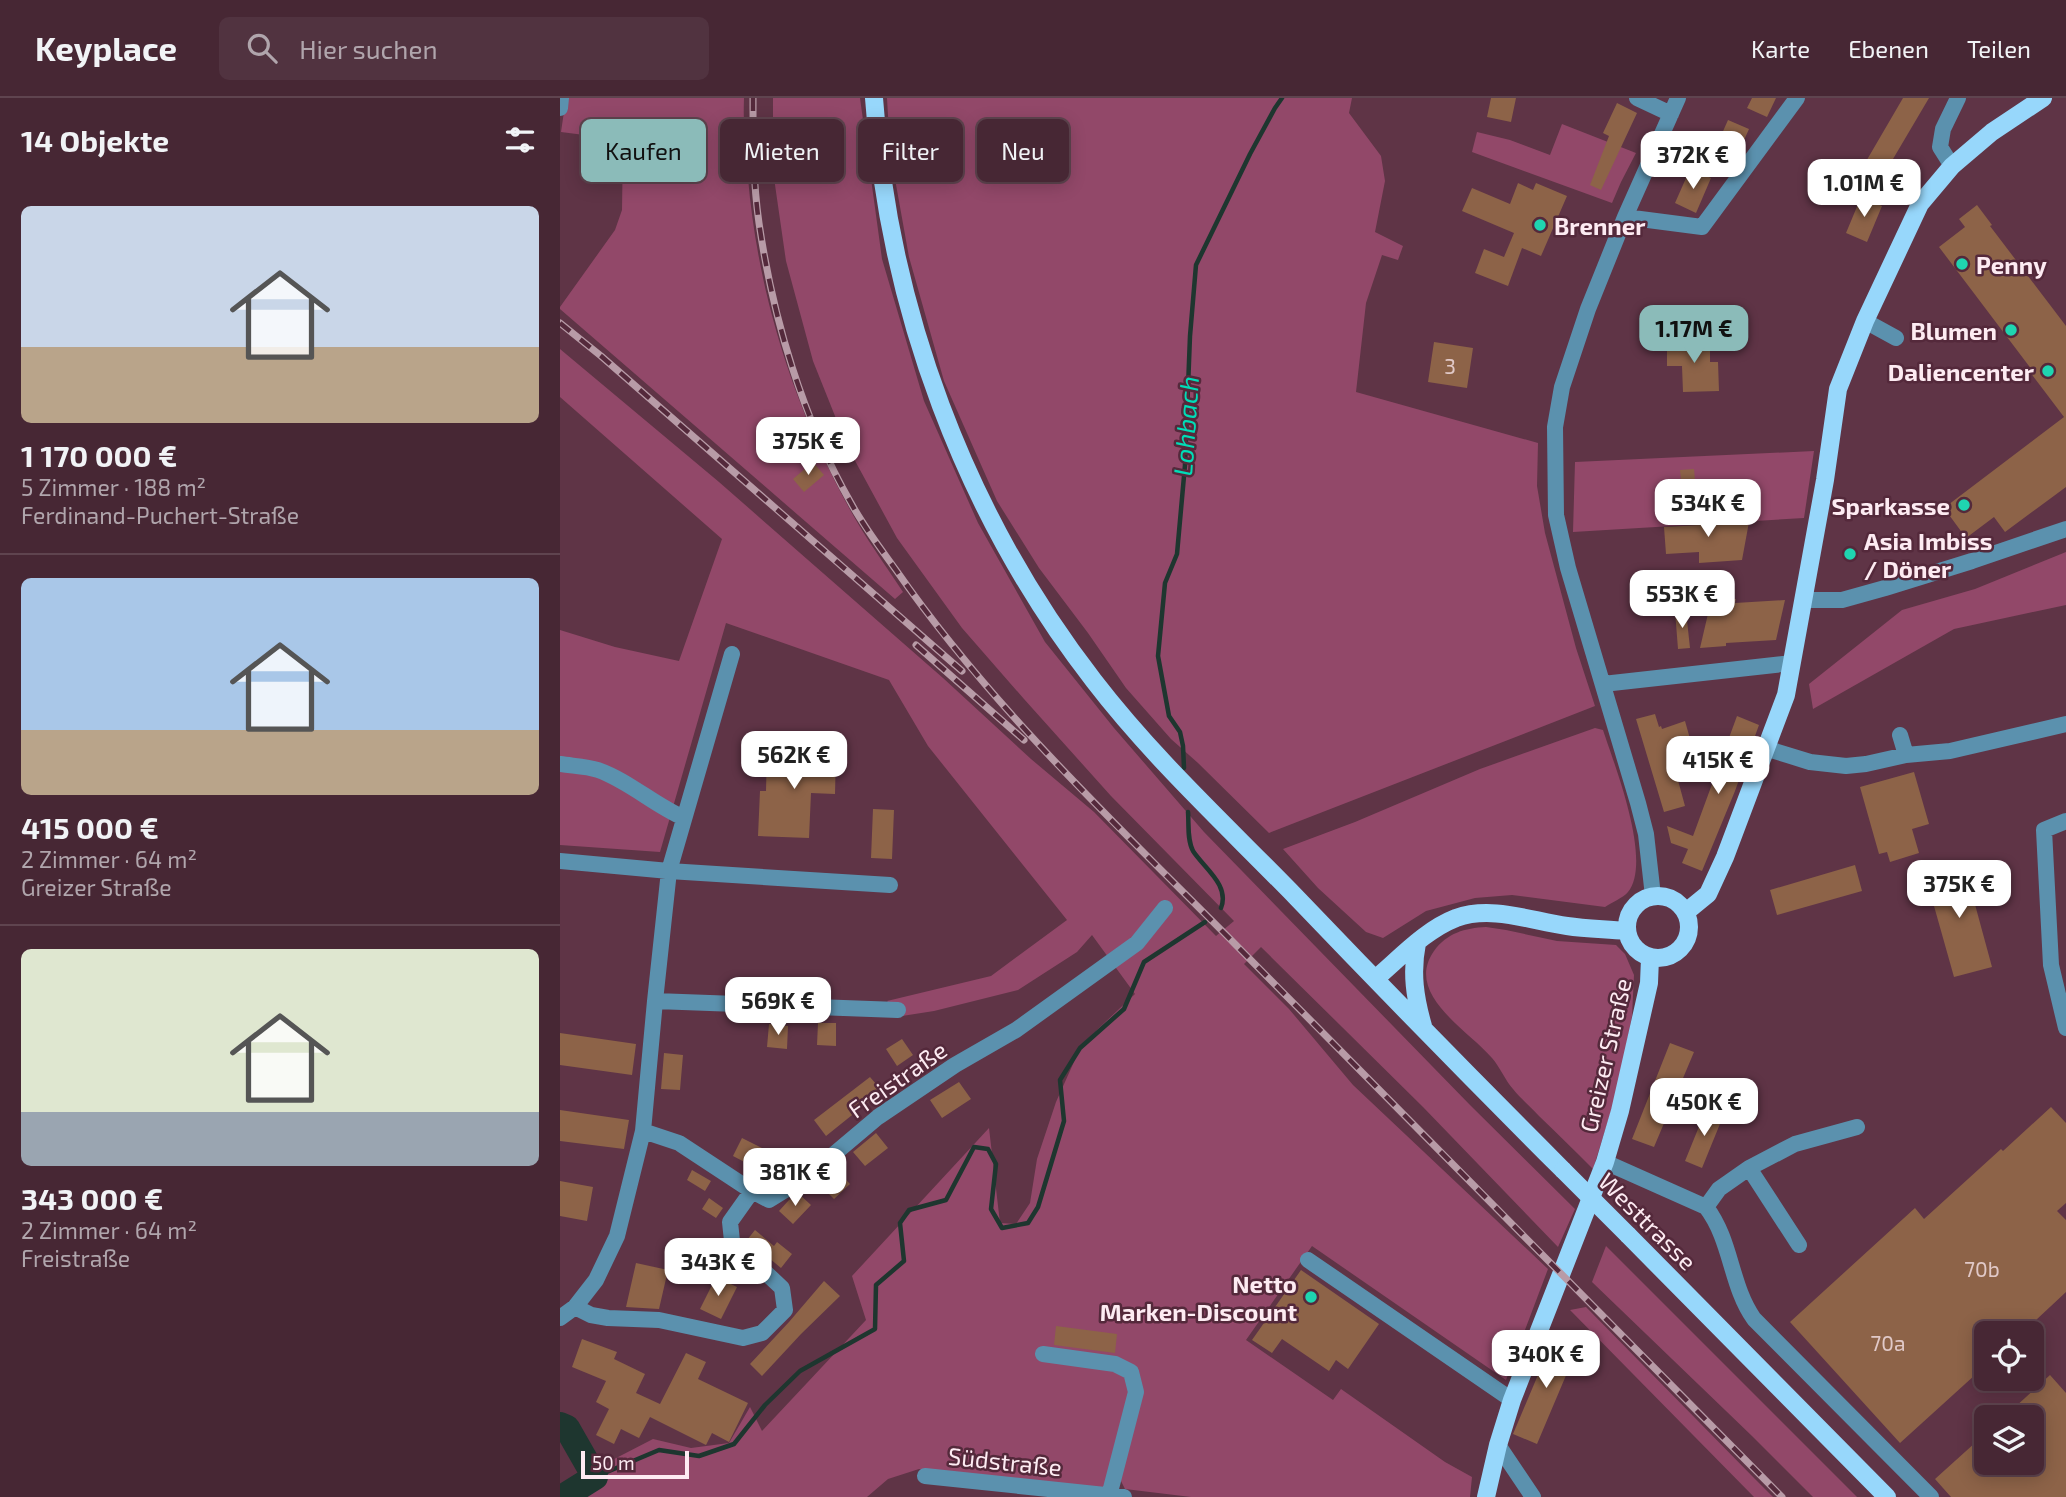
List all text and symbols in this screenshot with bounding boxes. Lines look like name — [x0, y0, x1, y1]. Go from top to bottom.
search box — [219, 17, 709, 80]
text: Keyplace — [35, 28, 177, 68]
icon: search — [243, 29, 281, 67]
text: Hier suchen — [299, 33, 438, 64]
text: Karte — [1751, 34, 1810, 63]
text: Ebenen — [1848, 34, 1929, 63]
text: Teilen — [1967, 34, 2031, 63]
chip: Kaufen — [581, 119, 706, 182]
chip: Mieten — [720, 119, 844, 182]
chip: Filter — [858, 119, 963, 182]
chip: Neu — [977, 119, 1069, 182]
icon: filters — [501, 121, 539, 159]
text: 14 Objekte — [21, 122, 169, 158]
pin: 372K € — [1636, 132, 1750, 191]
text: 372K € — [1657, 140, 1729, 168]
pin: 1.01M € — [1799, 159, 1929, 219]
text: 1.01M € — [1824, 168, 1904, 196]
place label: Brenner — [1554, 211, 1646, 240]
marker: Brenner — [1532, 217, 1548, 233]
place label: Penny — [1976, 250, 2047, 279]
icon: home — [217, 252, 343, 378]
marker: Penny — [1954, 256, 1970, 272]
pin: 1.17M € — [1629, 306, 1759, 365]
text: 1.17M € — [1655, 314, 1733, 342]
place label: Blumen — [1910, 316, 1997, 345]
marker: Blumen — [2003, 322, 2019, 338]
house number: 3 — [1444, 353, 1456, 378]
place label: Daliencenter — [1888, 357, 2035, 386]
marker: Daliencenter — [2040, 363, 2056, 379]
water label: Lohbach — [1166, 375, 1204, 477]
pin: 375K € — [751, 418, 865, 477]
text: 375K € — [772, 426, 844, 454]
text: 1 170 000 € — [21, 437, 177, 473]
text: 5 Zimmer · 188 m² — [21, 473, 206, 501]
pin: 534K € — [1651, 480, 1765, 539]
text: 534K € — [1671, 488, 1745, 516]
place label: Sparkasse — [1831, 491, 1950, 520]
marker: Sparkasse — [1956, 497, 1972, 513]
text: Ferdinand-Puchert-Straße — [21, 501, 299, 529]
place label: Asia Imbiss / Döner — [1864, 526, 1992, 583]
marker: Asia Imbiss / Döner — [1842, 546, 1858, 562]
pin: 553K € — [1625, 570, 1739, 630]
text: 553K € — [1646, 579, 1718, 607]
icon: home — [217, 624, 343, 750]
pin: 562K € — [737, 732, 851, 791]
pin: 415K € — [1661, 736, 1775, 796]
text: 562K € — [757, 740, 831, 768]
text: 415K € — [1682, 745, 1754, 773]
text: 415 000 € — [21, 809, 159, 845]
text: 2 Zimmer · 64 m² — [21, 845, 197, 873]
pin: 375K € — [1902, 860, 2016, 920]
text: 375K € — [1923, 869, 1995, 897]
text: Greizer Straße — [21, 873, 172, 901]
street label: Greizer Straße — [1573, 975, 1637, 1135]
pin: 569K € — [721, 978, 835, 1037]
text: 569K € — [741, 986, 815, 1014]
icon: home — [217, 995, 343, 1121]
street label: Freistraße — [842, 1034, 952, 1124]
pin: 450K € — [1647, 1079, 1761, 1138]
text: 450K € — [1666, 1087, 1742, 1115]
pin: 381K € — [738, 1148, 852, 1208]
text: 381K € — [759, 1157, 831, 1185]
street label: Westtrasse — [1593, 1166, 1703, 1276]
text: 343 000 € — [21, 1180, 163, 1216]
text: 2 Zimmer · 64 m² — [21, 1216, 197, 1244]
pin: 343K € — [661, 1238, 775, 1298]
text: Freistraße — [21, 1244, 130, 1272]
text: 343K € — [681, 1247, 755, 1275]
house number: 70b — [1964, 1256, 2000, 1281]
place label: Netto Marken-Discount — [1100, 1269, 1297, 1326]
marker: Netto Marken-Discount — [1303, 1289, 1319, 1305]
map controls — [1974, 1321, 2044, 1475]
button: locate — [1974, 1321, 2044, 1391]
pin: 340K € — [1489, 1330, 1603, 1390]
house number: 70a — [1871, 1330, 1905, 1355]
text: 340K € — [1508, 1339, 1584, 1367]
button: layers — [1974, 1405, 2044, 1475]
street label: Südstraße — [947, 1441, 1063, 1481]
scale bar — [581, 1448, 690, 1480]
text: 50 m — [592, 1451, 635, 1474]

